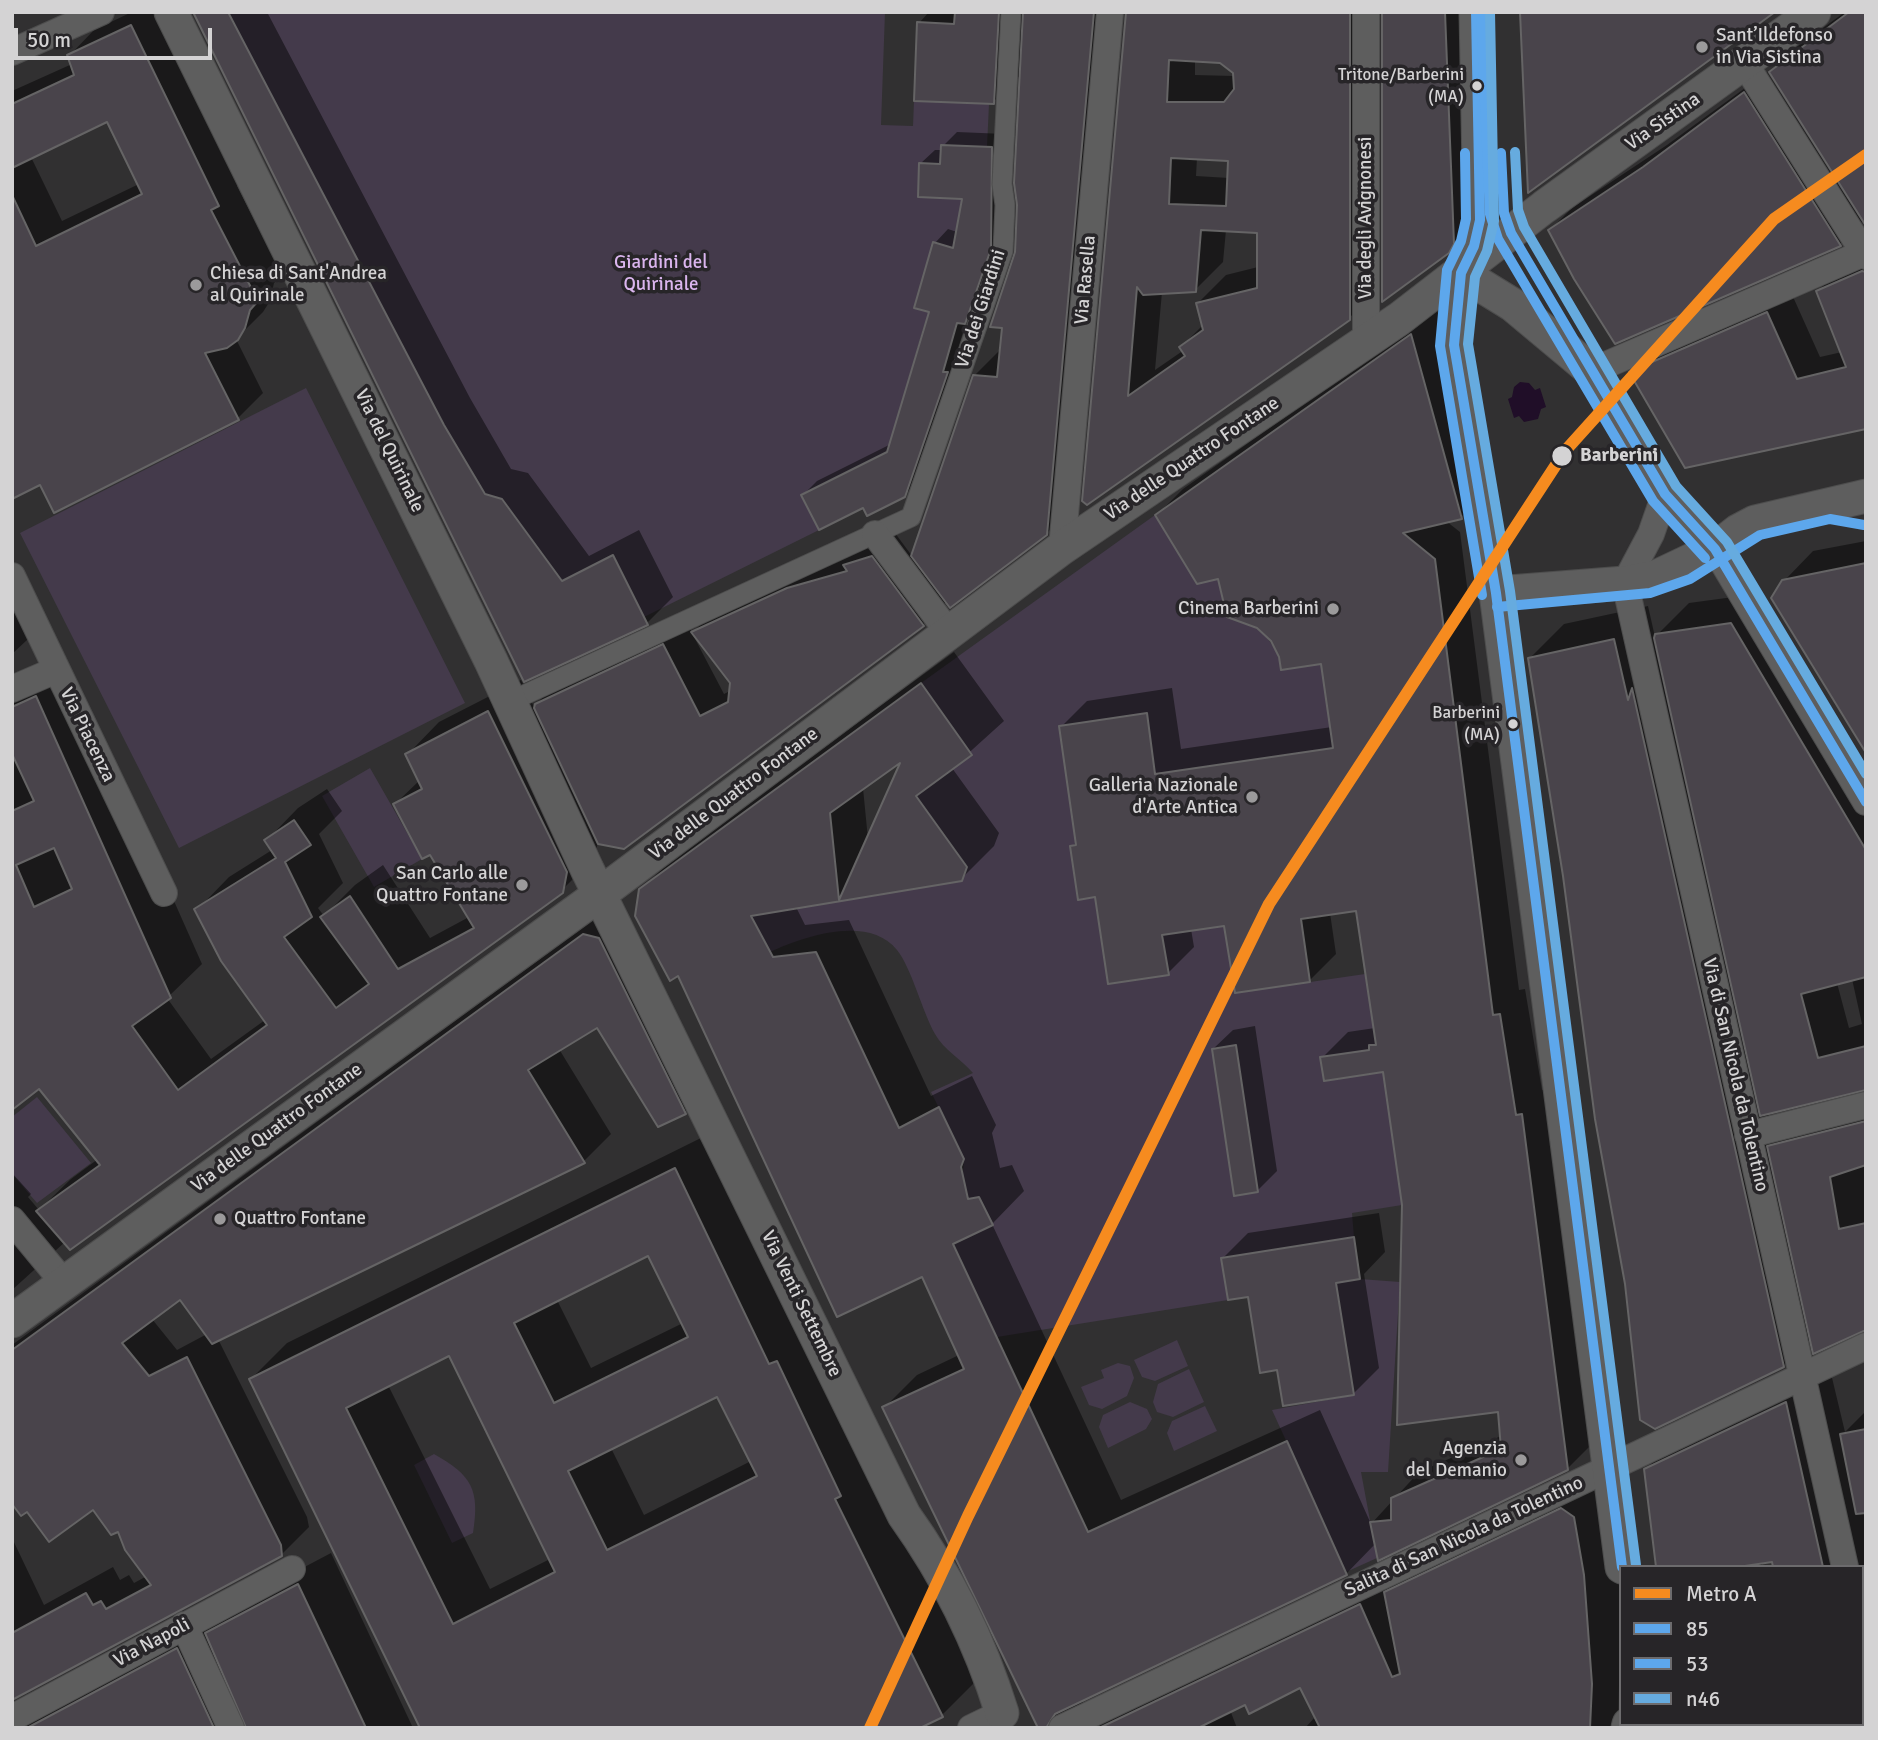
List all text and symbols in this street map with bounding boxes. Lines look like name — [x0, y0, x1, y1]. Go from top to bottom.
scale bar — [18, 14, 215, 58]
place label: Sant’Ildefonso in Via Sistina — [1716, 25, 1833, 69]
text: 50 m — [27, 27, 71, 53]
marker: Sant’Ildefonso in Via Sistina — [1694, 39, 1710, 55]
place label: Tritone/Barberini (MA) — [1338, 66, 1464, 106]
marker: Tritone/Barberini (MA) — [1470, 79, 1484, 93]
street label: Via Sistina — [1621, 88, 1705, 156]
street label: Via degli Avignonesi — [1355, 137, 1377, 299]
street label: Via Rasella — [1071, 235, 1101, 325]
street label: Via dei Giardini — [951, 247, 1011, 371]
park label: Giardini del Quirinale — [614, 252, 708, 296]
place label: Chiesa di Sant'Andrea al Quirinale — [210, 263, 387, 307]
marker: Chiesa di Sant'Andrea al Quirinale — [188, 277, 204, 293]
street label: Via del Quirinale — [349, 386, 429, 516]
street label: Via delle Quattro Fontane — [1100, 392, 1284, 526]
marker: Barberini — [1550, 444, 1574, 468]
place label: Barberini — [1580, 445, 1658, 467]
place label: Cinema Barberini — [1178, 598, 1319, 620]
marker: Cinema Barberini — [1325, 601, 1341, 617]
street label: Via Piacenza — [54, 684, 120, 786]
place label: Barberini (MA) — [1432, 704, 1500, 744]
marker: Barberini (MA) — [1506, 717, 1520, 731]
street label: Via delle Quattro Fontane — [645, 723, 823, 865]
place label: Galleria Nazionale d'Arte Antica — [1089, 775, 1238, 819]
marker: Galleria Nazionale d'Arte Antica — [1244, 789, 1260, 805]
place label: San Carlo alle Quattro Fontane — [376, 863, 508, 907]
marker: San Carlo alle Quattro Fontane — [514, 877, 530, 893]
street label: Via di San Nicola da Tolentino — [1697, 956, 1773, 1194]
street label: Via delle Quattro Fontane — [187, 1058, 367, 1198]
place label: Quattro Fontane — [234, 1208, 366, 1230]
marker: Quattro Fontane — [212, 1211, 228, 1227]
street label: Via Venti Settembre — [756, 1227, 846, 1381]
place label: Agenzia del Demanio — [1406, 1438, 1507, 1482]
marker: Agenzia del Demanio — [1513, 1452, 1529, 1468]
street label: Salita di San Nicola da Tolentino — [1341, 1472, 1587, 1602]
legend — [1619, 1565, 1864, 1726]
text: Metro A — [1686, 1581, 1757, 1607]
street label: Via Napoli — [110, 1613, 194, 1673]
text: 85 — [1686, 1616, 1709, 1642]
text: 53 — [1686, 1651, 1709, 1677]
text: n46 — [1686, 1686, 1720, 1712]

